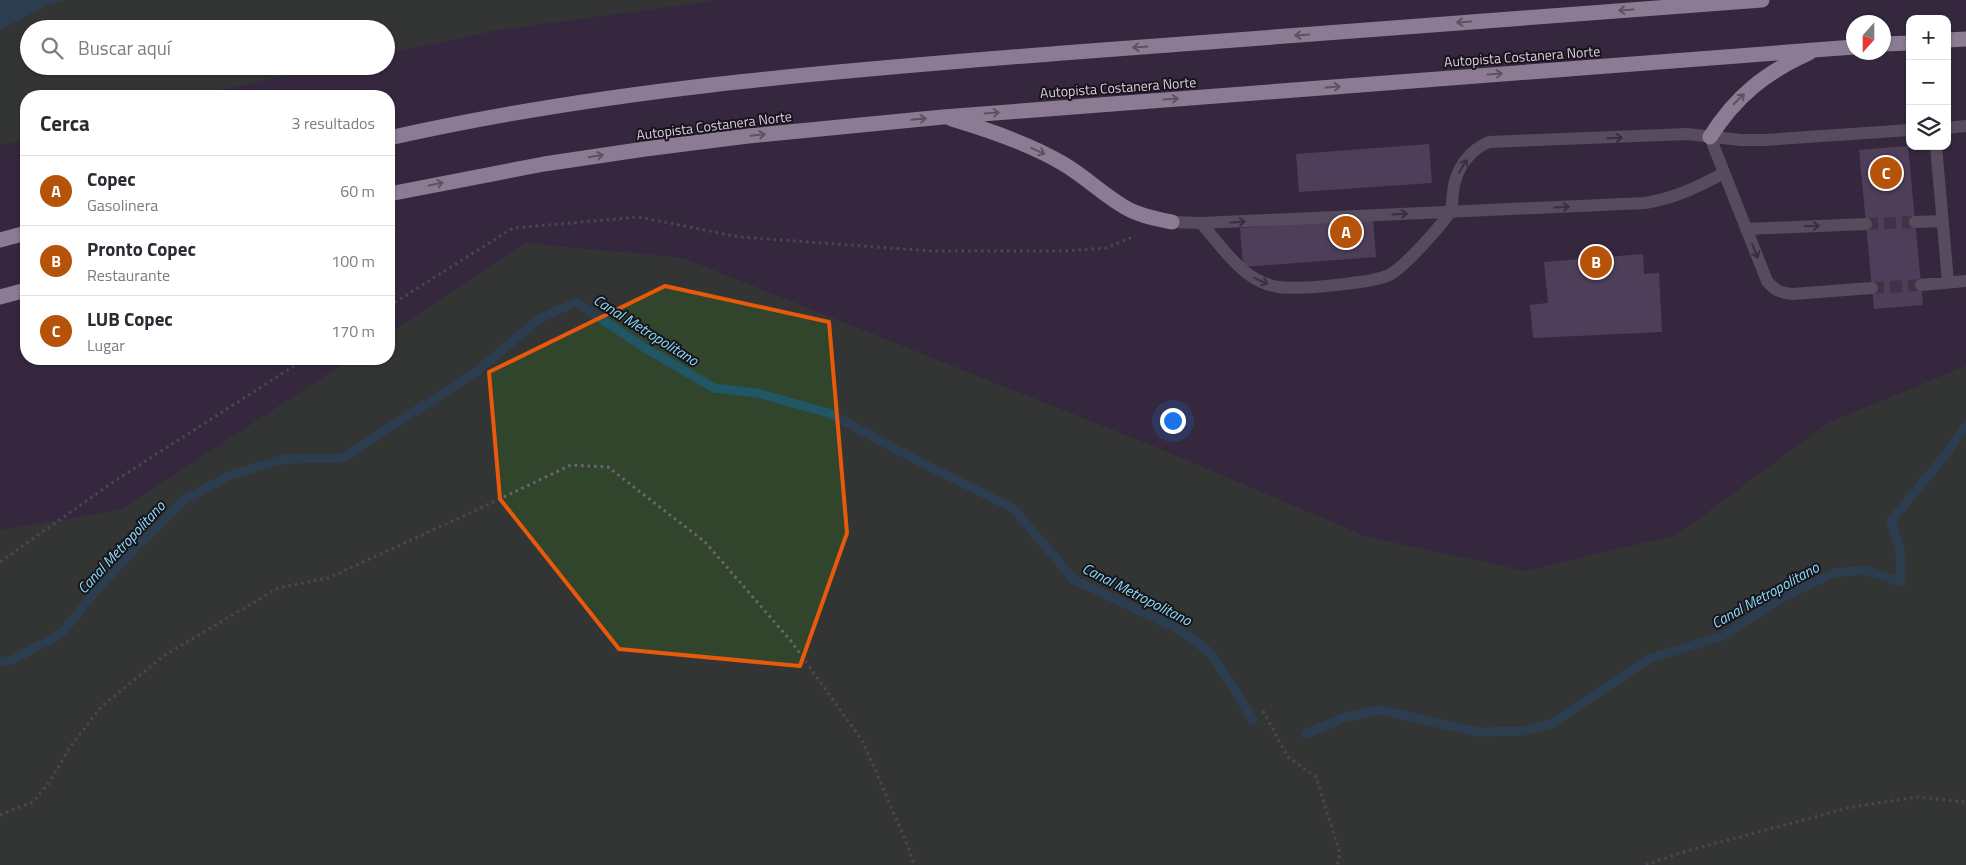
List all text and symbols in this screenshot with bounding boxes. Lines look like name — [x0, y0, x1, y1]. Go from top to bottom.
one-way arrow — [1618, 6, 1634, 15]
north arrow — [1846, 15, 1891, 60]
map controls — [1906, 15, 1951, 150]
button: + — [1906, 15, 1951, 60]
one-way arrow — [1456, 18, 1472, 27]
search box — [20, 20, 395, 75]
one-way arrow — [1294, 30, 1310, 39]
text: Buscar aquí — [78, 33, 171, 62]
icon: search — [38, 34, 66, 62]
street label: Autopista Costanera Norte — [1443, 40, 1601, 72]
one-way arrow — [1132, 43, 1148, 52]
button: − — [1906, 60, 1951, 105]
one-way arrow — [1487, 69, 1503, 79]
street label: Autopista Costanera Norte — [1039, 71, 1197, 103]
one-way arrow — [1325, 82, 1341, 91]
one-way arrow — [1733, 93, 1745, 105]
one-way arrow — [1163, 94, 1179, 104]
street label: Autopista Costanera Norte — [635, 105, 793, 145]
button: layers — [1906, 105, 1951, 150]
text: Cerca — [40, 107, 90, 139]
one-way arrow — [983, 108, 999, 118]
text: 3 resultados — [291, 111, 375, 135]
one-way arrow — [911, 114, 927, 124]
one-way arrow — [749, 130, 765, 140]
one-way arrow — [1607, 133, 1623, 142]
one-way arrow — [1030, 146, 1045, 156]
one-way arrow — [588, 151, 604, 161]
pin: C — [1870, 154, 1902, 192]
one-way arrow — [1458, 159, 1468, 173]
text: Copec — [87, 164, 136, 193]
text: A — [51, 179, 61, 203]
text: 60 m — [340, 179, 375, 203]
one-way arrow — [428, 179, 444, 188]
text: Gasolinera — [87, 193, 158, 217]
one-way arrow — [1554, 202, 1570, 211]
one-way arrow — [1392, 210, 1408, 219]
pin: A — [1330, 213, 1362, 251]
one-way arrow — [1230, 217, 1246, 226]
one-way arrow — [1804, 222, 1820, 231]
text: Pronto Copec — [87, 234, 196, 263]
pin: B — [1580, 243, 1612, 281]
one-way arrow — [1750, 243, 1760, 258]
text: B — [51, 249, 61, 273]
text: 100 m — [331, 249, 375, 273]
text: Restaurante — [87, 263, 170, 287]
one-way arrow — [1253, 276, 1268, 286]
water label: Canal Metropolitano — [589, 288, 703, 372]
text: LUB Copec — [87, 304, 173, 333]
text: C — [52, 319, 60, 343]
text: 170 m — [331, 319, 375, 343]
text: Lugar — [87, 333, 125, 357]
your location — [1160, 408, 1186, 434]
water label: Canal Metropolitano — [72, 495, 171, 599]
water label: Canal Metropolitano — [1707, 556, 1824, 634]
water label: Canal Metropolitano — [1078, 557, 1196, 632]

